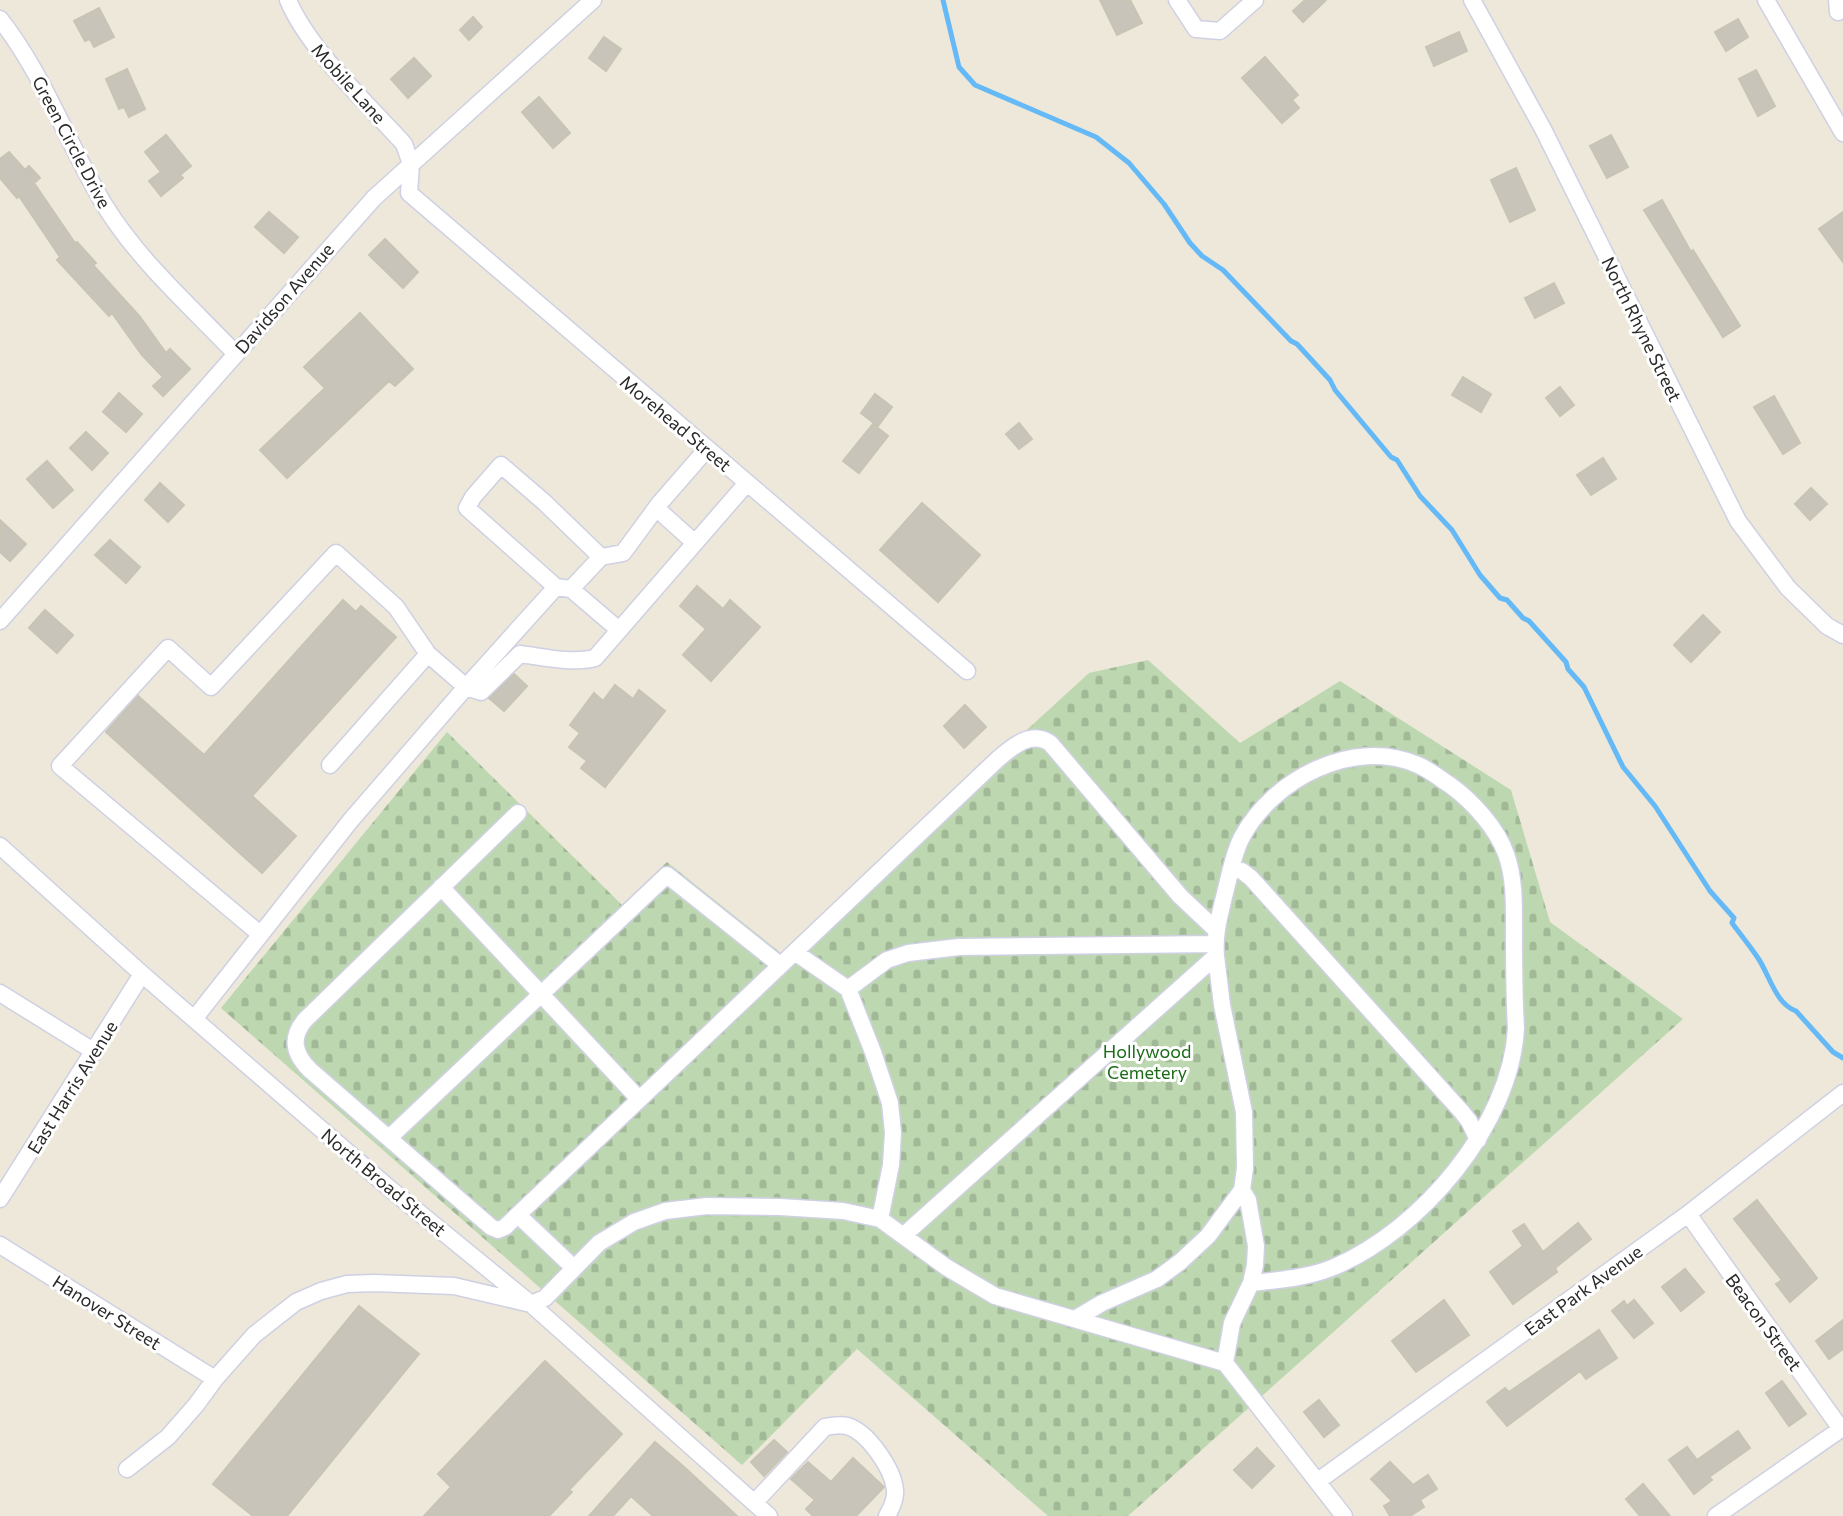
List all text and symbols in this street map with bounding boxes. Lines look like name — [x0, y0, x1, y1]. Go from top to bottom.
street label: Mobile Lane — [307, 38, 391, 128]
street label: Green Circle Drive — [28, 72, 116, 212]
street label: Davidson Avenue — [230, 238, 338, 358]
street label: North Rhyne Street — [1597, 253, 1687, 405]
street label: Morehead Street — [616, 370, 736, 476]
street label: East Harris Avenue — [22, 1016, 122, 1158]
park label: Hollywood Cemetery — [1103, 1040, 1191, 1083]
street label: North Broad Street — [317, 1123, 451, 1241]
street label: East Park Avenue — [1520, 1240, 1646, 1340]
street label: Beacon Street — [1721, 1269, 1807, 1375]
street label: Hanover Street — [49, 1270, 165, 1354]

